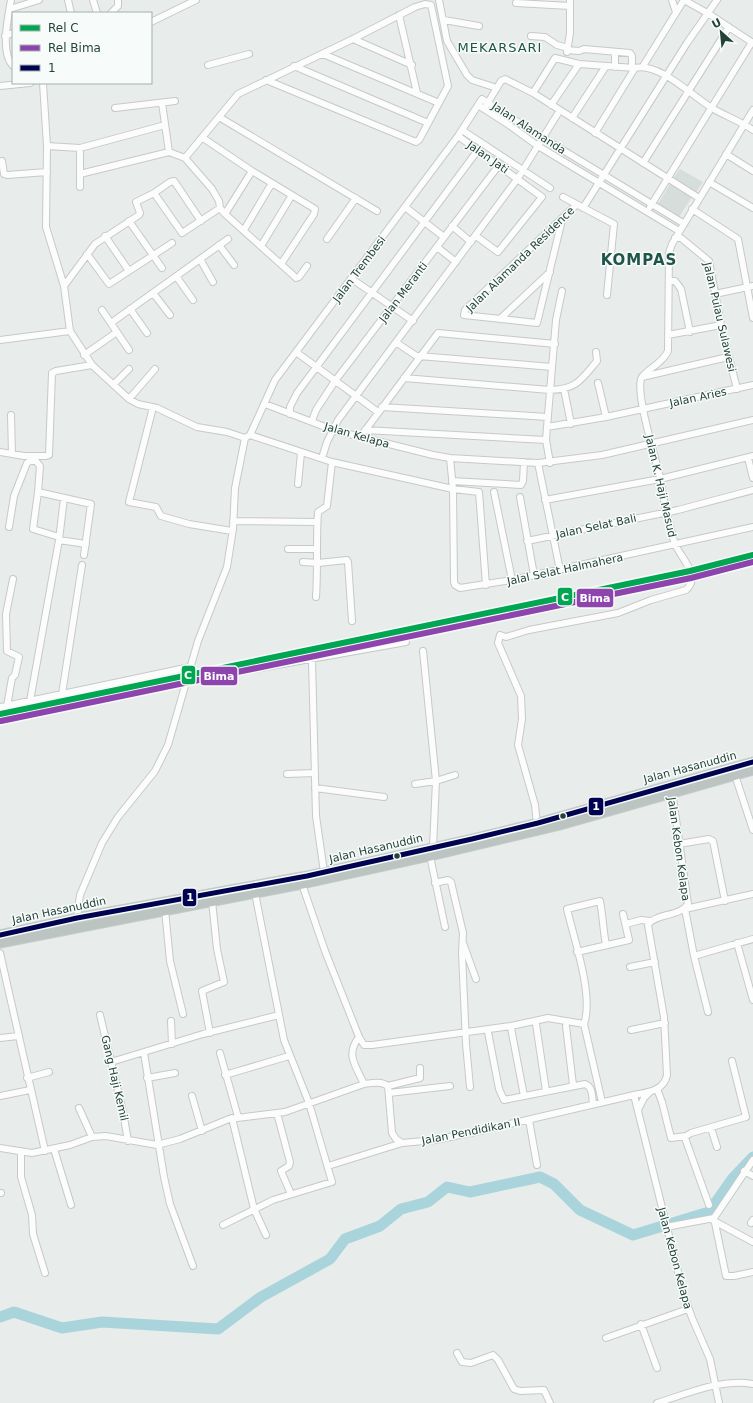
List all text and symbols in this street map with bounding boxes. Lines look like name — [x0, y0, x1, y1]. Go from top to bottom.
legend — [12, 12, 152, 84]
north arrow — [701, 12, 741, 52]
text: U — [710, 16, 724, 31]
text: Rel C — [48, 21, 79, 35]
district label: MEKARSARI — [458, 40, 542, 55]
text: Rel Bima — [48, 41, 101, 55]
text: 1 — [48, 61, 56, 75]
street label: Jalan Alamanda — [488, 99, 568, 157]
street label: Jalan Jati — [464, 138, 511, 176]
street label: Jalan Alamanda Residence — [463, 204, 577, 315]
street label: Jalan Trembesi — [330, 234, 389, 306]
district label: KOMPAS — [601, 251, 677, 269]
street label: Jalan Meranti — [376, 260, 430, 326]
street label: Jalan Pulau Sulawesi — [700, 260, 738, 373]
street label: Jalan Aries — [667, 385, 728, 410]
street label: Jalan Kelapa — [322, 420, 391, 451]
street label: Jalan K. Haji Masud — [642, 433, 679, 539]
street label: Jalan Selat Bali — [554, 512, 638, 542]
street label: Jalal Selat Halmahera — [505, 551, 624, 588]
line badge: C — [557, 587, 573, 606]
line badge: Bima — [576, 588, 614, 608]
text: C — [561, 591, 569, 604]
text: Bima — [579, 592, 611, 605]
line badge: C — [181, 665, 196, 685]
line badge: Bima — [200, 666, 238, 686]
text: C — [184, 669, 192, 682]
text: Bima — [203, 670, 235, 683]
street label: Jalan Hasanuddin — [641, 749, 738, 786]
street label: Jalan Kebon Kelapa — [665, 795, 692, 902]
line badge: 1 — [588, 797, 604, 816]
text: 1 — [592, 800, 600, 813]
unlabelled marker — [558, 811, 568, 821]
street label: Jalan Hasanuddin — [327, 831, 424, 866]
unlabelled marker — [392, 851, 402, 861]
line badge: 1 — [182, 888, 197, 907]
text: 1 — [186, 891, 194, 904]
street label: Jalan Hasanuddin — [10, 894, 107, 927]
street label: Gang Haji Kemil — [98, 1034, 131, 1122]
street label: Jalan Pendidikan II — [420, 1116, 522, 1148]
street label: Jalan Kebon Kelapa — [654, 1205, 694, 1310]

